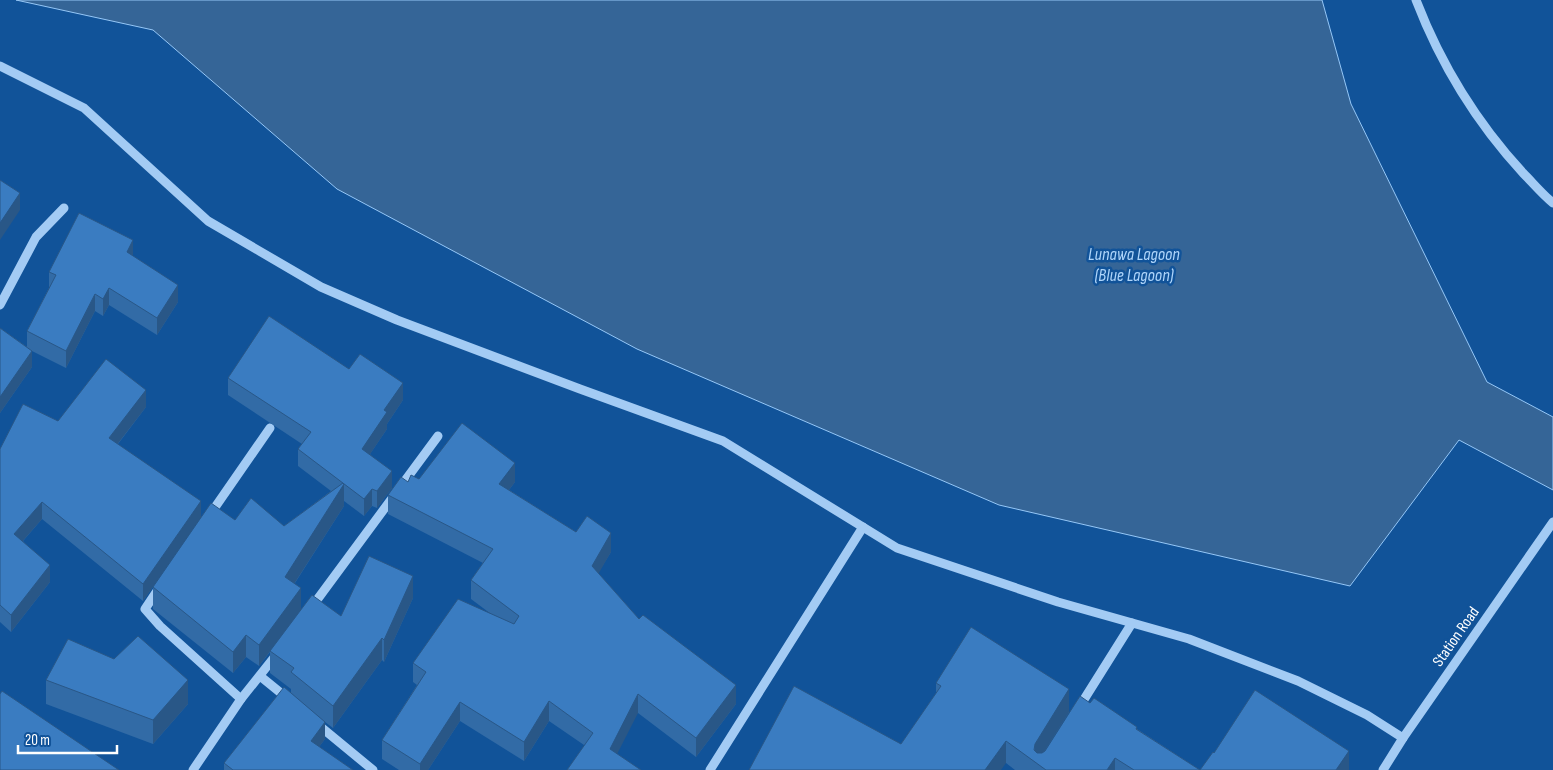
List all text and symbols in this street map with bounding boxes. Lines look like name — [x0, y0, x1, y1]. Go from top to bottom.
water label: Lunawa Lagoon (Blue Lagoon) — [1088, 244, 1180, 286]
street label: Station Road — [1429, 603, 1484, 670]
scale bar — [18, 722, 116, 754]
text: 20 m — [25, 731, 50, 750]

